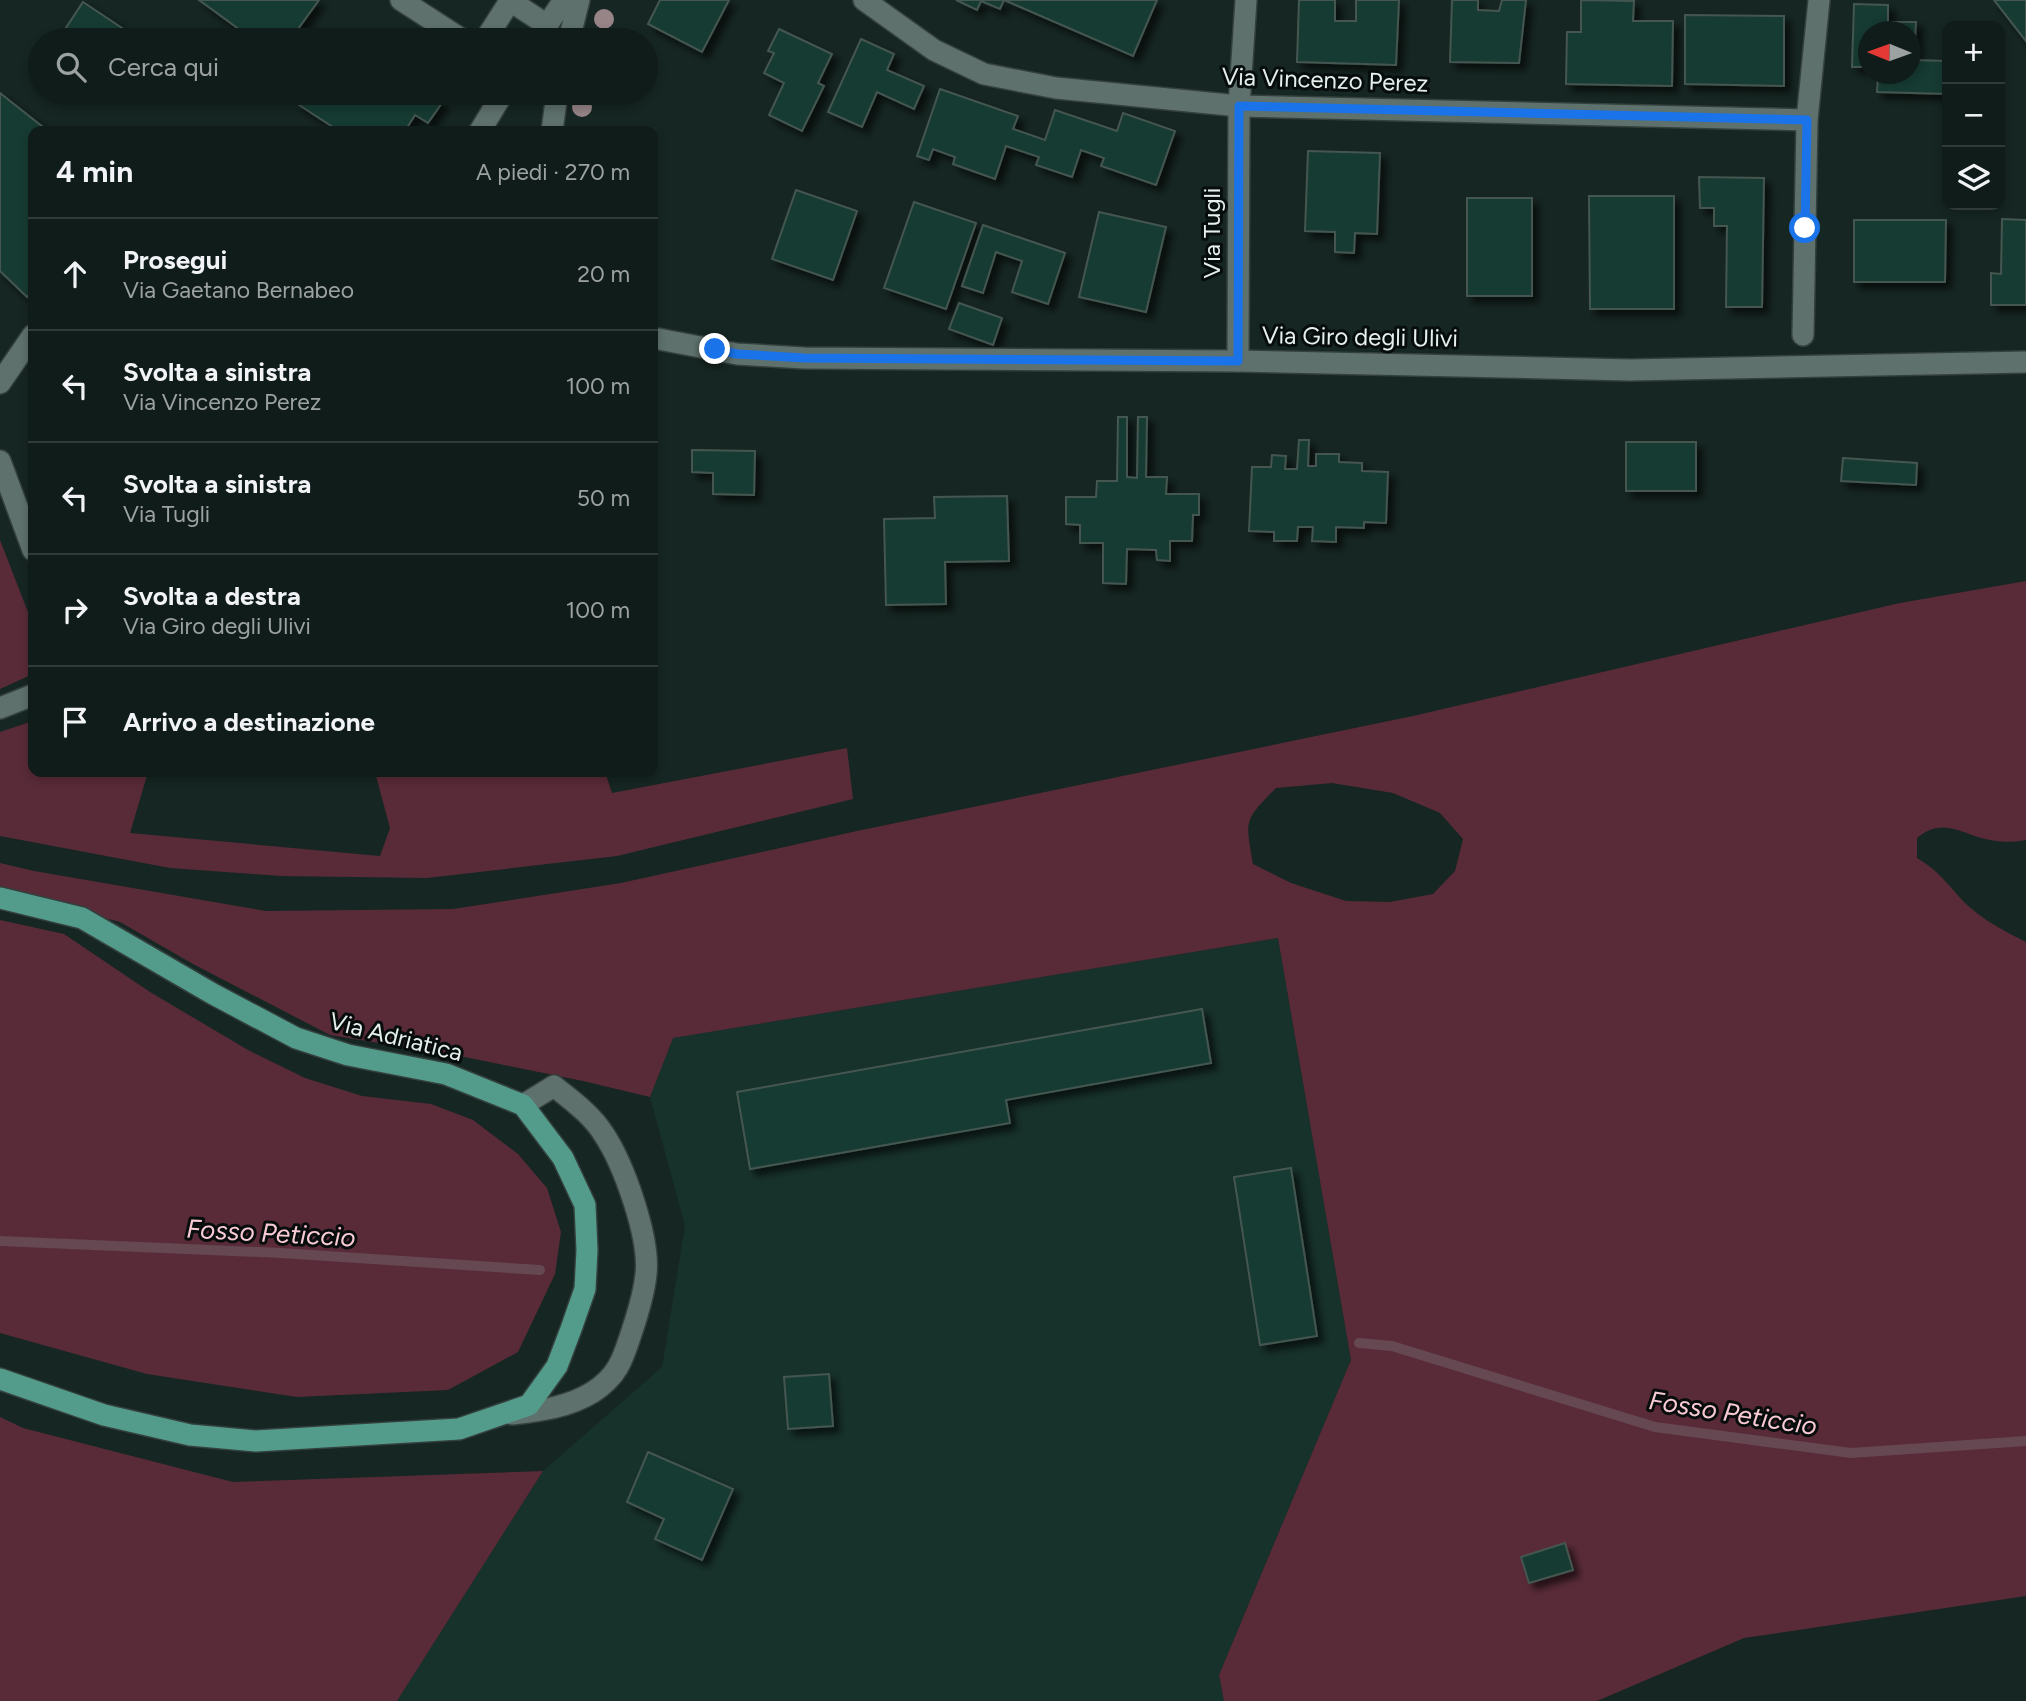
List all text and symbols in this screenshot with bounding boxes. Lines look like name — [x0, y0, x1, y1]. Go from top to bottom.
north arrow — [1858, 21, 1921, 84]
map controls — [1942, 21, 2005, 210]
button: + — [1942, 21, 2005, 84]
search box — [28, 28, 658, 105]
icon: search — [52, 48, 90, 86]
text: Cerca qui — [108, 51, 219, 83]
street label: Via Vincenzo Perez — [1221, 61, 1429, 98]
button: − — [1942, 84, 2005, 147]
button: layers — [1942, 147, 2005, 210]
text: 4 min — [56, 153, 133, 190]
text: A piedi · 270 m — [476, 158, 630, 186]
street label: Via Tugli — [1197, 188, 1226, 278]
route start — [1789, 212, 1820, 243]
text: Prosegui — [123, 244, 227, 276]
icon: ahead — [56, 255, 94, 293]
text: 20 m — [577, 260, 630, 288]
text: Via Gaetano Bernabeo — [123, 276, 354, 304]
street label: Via Giro degli Ulivi — [1262, 320, 1458, 353]
route end — [699, 333, 730, 364]
text: Svolta a sinistra — [123, 356, 311, 388]
icon: left — [56, 367, 94, 405]
text: 100 m — [566, 372, 630, 400]
text: Via Vincenzo Perez — [123, 388, 321, 416]
text: Svolta a sinistra — [123, 468, 311, 500]
icon: left — [56, 479, 94, 517]
text: 50 m — [577, 484, 630, 512]
text: Via Tugli — [123, 500, 210, 528]
text: Svolta a destra — [123, 580, 301, 612]
icon: right — [56, 591, 94, 629]
text: 100 m — [566, 596, 630, 624]
text: Via Giro degli Ulivi — [123, 612, 311, 640]
icon: arrive — [56, 703, 94, 741]
text: Arrivo a destinazione — [123, 706, 375, 738]
street label: Via Adriatica — [326, 1006, 466, 1067]
water label: Fosso Peticcio — [186, 1213, 356, 1253]
water label: Fosso Peticcio — [1647, 1384, 1819, 1442]

